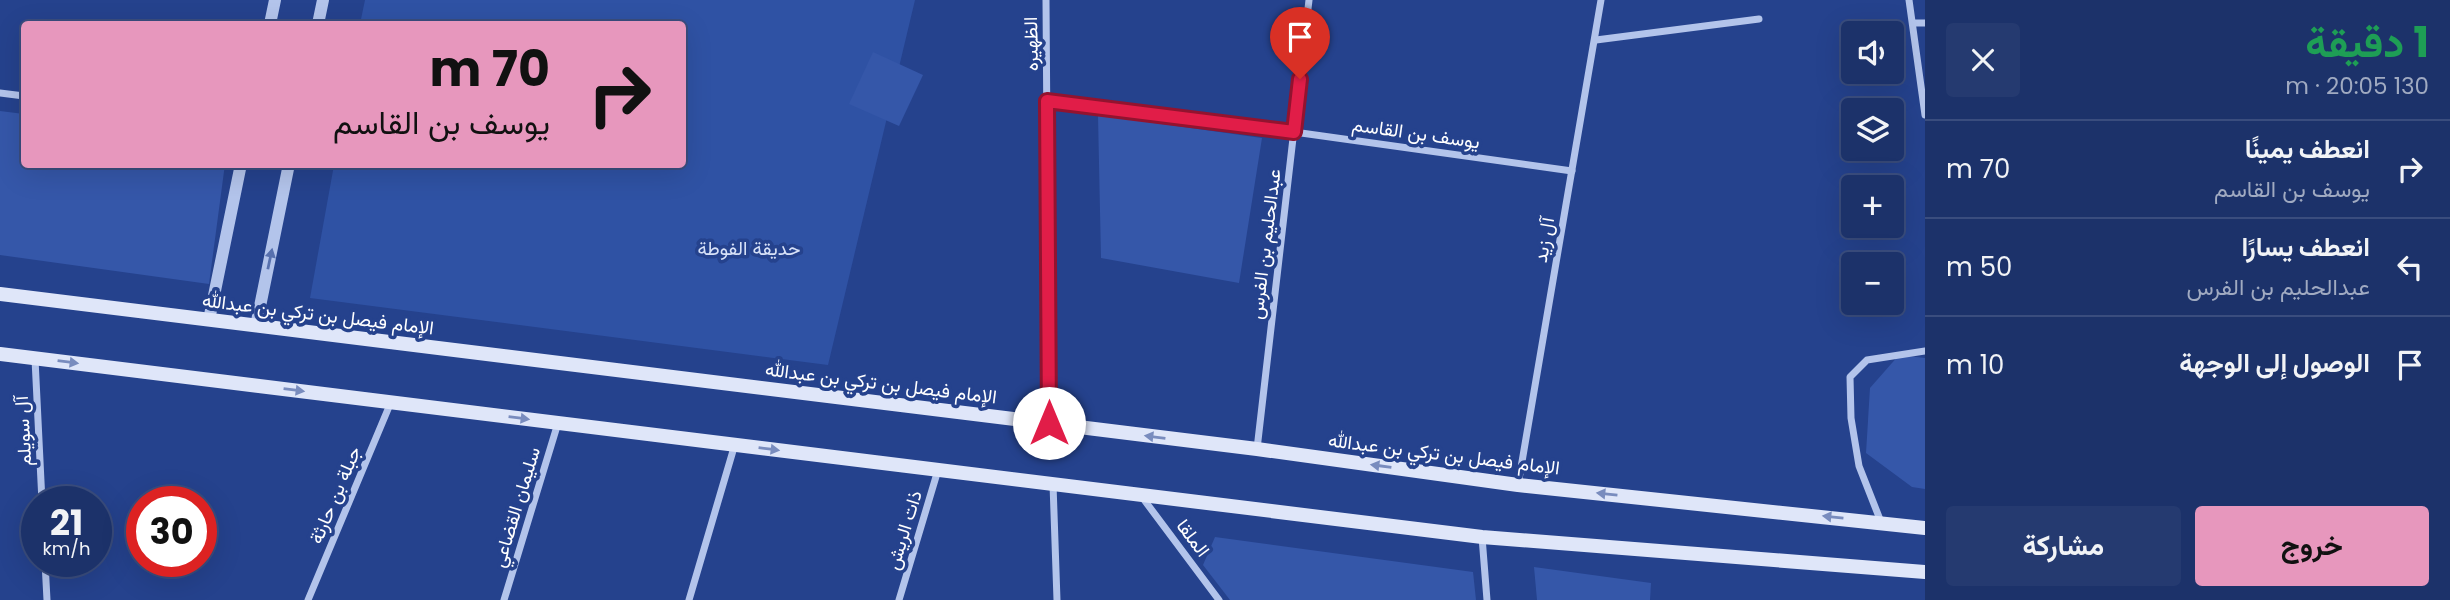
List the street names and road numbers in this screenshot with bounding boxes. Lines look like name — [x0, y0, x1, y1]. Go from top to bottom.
street label: الظهيره — [1017, 17, 1045, 71]
street label: يوسف بن القاسم — [1350, 111, 1482, 155]
street label: عبدالحليم بن الفرس — [1242, 167, 1288, 321]
street label: آل زيد — [1527, 214, 1562, 265]
street label: الإمام فيصل بن تركي بن عبدالله — [201, 286, 435, 344]
street label: الإمام فيصل بن تركي بن عبدالله — [764, 355, 998, 413]
street label: آل سويلم — [8, 394, 38, 467]
street label: الإمام فيصل بن تركي بن عبدالله — [1327, 426, 1561, 484]
street label: جبلة بن حارثة — [302, 442, 368, 548]
street label: سليمان القضاعي — [485, 443, 549, 571]
street label: ذات الريش — [879, 487, 929, 573]
street label: الملقا — [1170, 513, 1216, 563]

